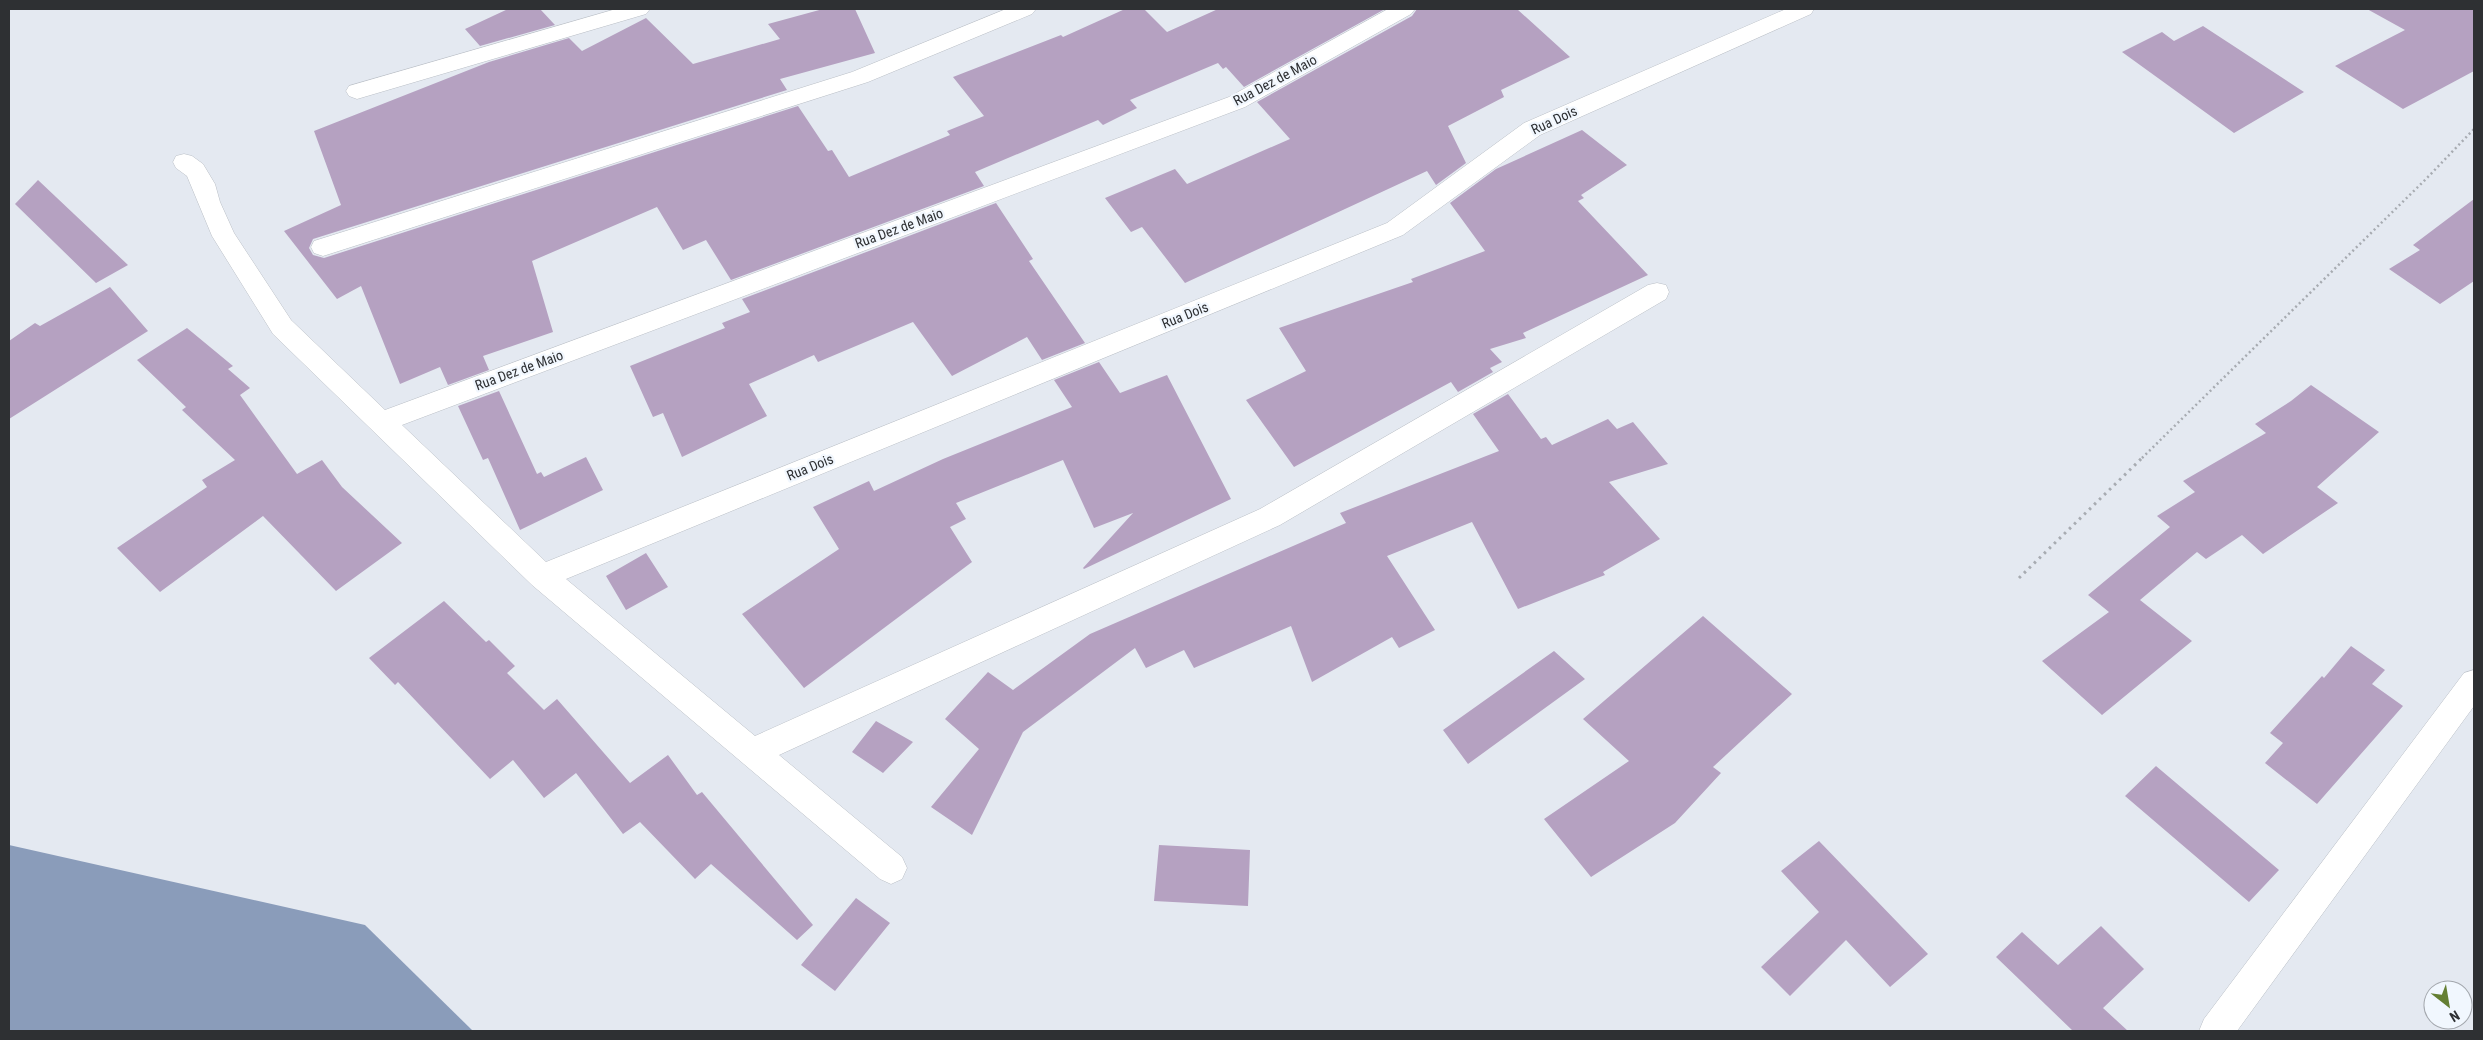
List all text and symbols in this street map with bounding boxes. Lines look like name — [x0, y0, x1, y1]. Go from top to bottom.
street label: Rua Dez de Maio — [1231, 51, 1319, 109]
street label: Rua Dois — [1529, 102, 1579, 138]
street label: Rua Dez de Maio — [853, 205, 945, 251]
street label: Rua Dois — [1159, 298, 1211, 332]
street label: Rua Dez de Maio — [473, 347, 565, 393]
street label: Rua Dois — [784, 450, 836, 484]
north arrow — [2423, 980, 2473, 1030]
text: N — [2447, 1007, 2462, 1025]

